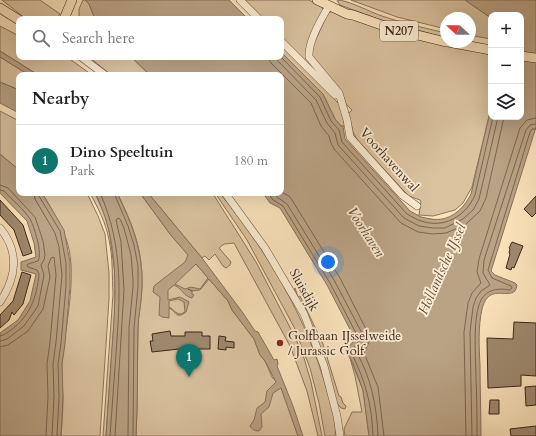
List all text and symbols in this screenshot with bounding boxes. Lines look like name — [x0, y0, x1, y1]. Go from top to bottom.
north arrow — [440, 12, 476, 48]
map controls — [488, 12, 524, 120]
button: + — [488, 12, 524, 48]
search box — [16, 16, 284, 60]
road number: N207 — [380, 21, 418, 41]
icon: search — [30, 27, 52, 49]
text: Search here — [62, 28, 135, 48]
button: − — [488, 48, 524, 84]
button: layers — [488, 84, 524, 120]
text: Nearby — [32, 87, 89, 110]
street label: Voorhavenwal — [355, 124, 423, 196]
text: Dino Speeltuin — [70, 142, 173, 162]
text: 1 — [42, 152, 48, 170]
text: 180 m — [234, 152, 268, 170]
text: Park — [70, 162, 95, 180]
water label: Voorhaven — [343, 203, 389, 261]
water label: Hollandsche IJssel — [413, 219, 471, 318]
your location — [318, 252, 338, 272]
street label: Sluisdijk — [285, 265, 323, 315]
place label: Golfbaan IJsselweide / Jurassic Golf — [288, 327, 401, 360]
marker: Golfbaan IJsselweide / Jurassic Golf — [275, 338, 285, 348]
pin: 1 — [176, 344, 202, 377]

